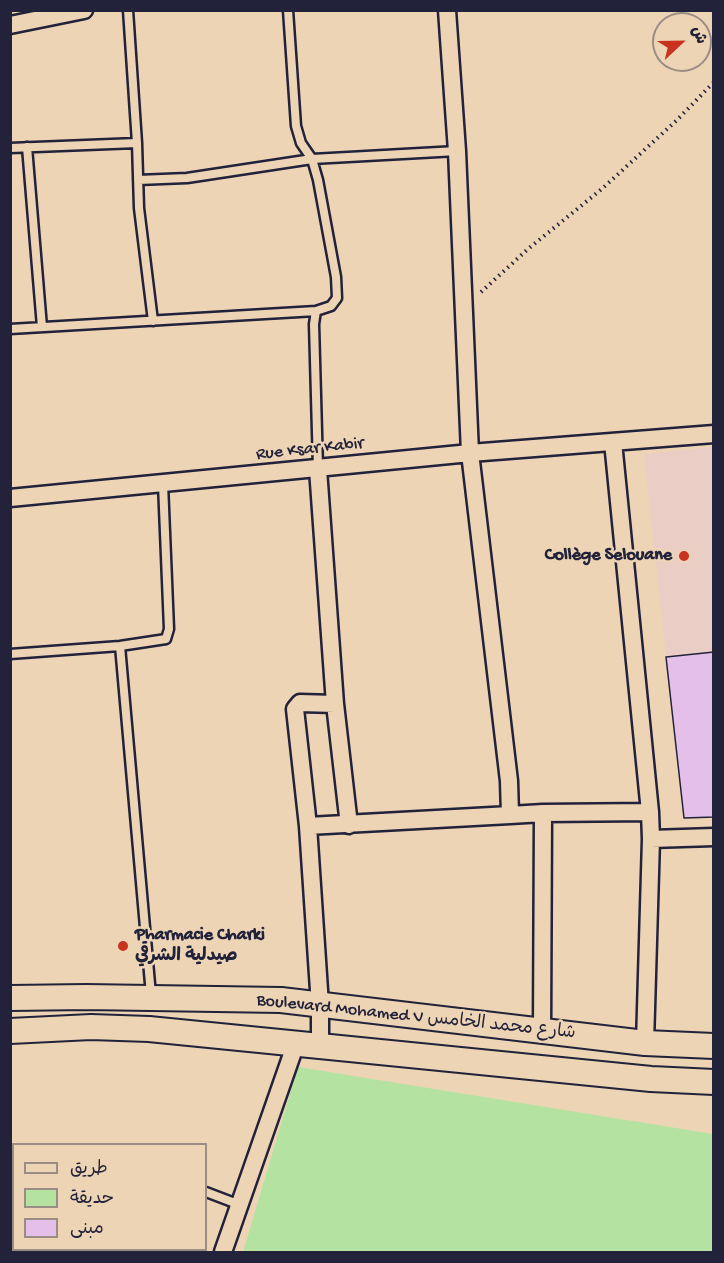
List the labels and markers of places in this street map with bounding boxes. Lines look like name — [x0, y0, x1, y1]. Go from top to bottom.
place label: Collège Selouane — [545, 545, 672, 567]
marker: Collège Selouane — [677, 549, 691, 563]
place label: Pharmacie Charki صيدلية الشرقي — [135, 925, 265, 968]
marker: Pharmacie Charki صيدلية الشرقي — [116, 939, 130, 953]

